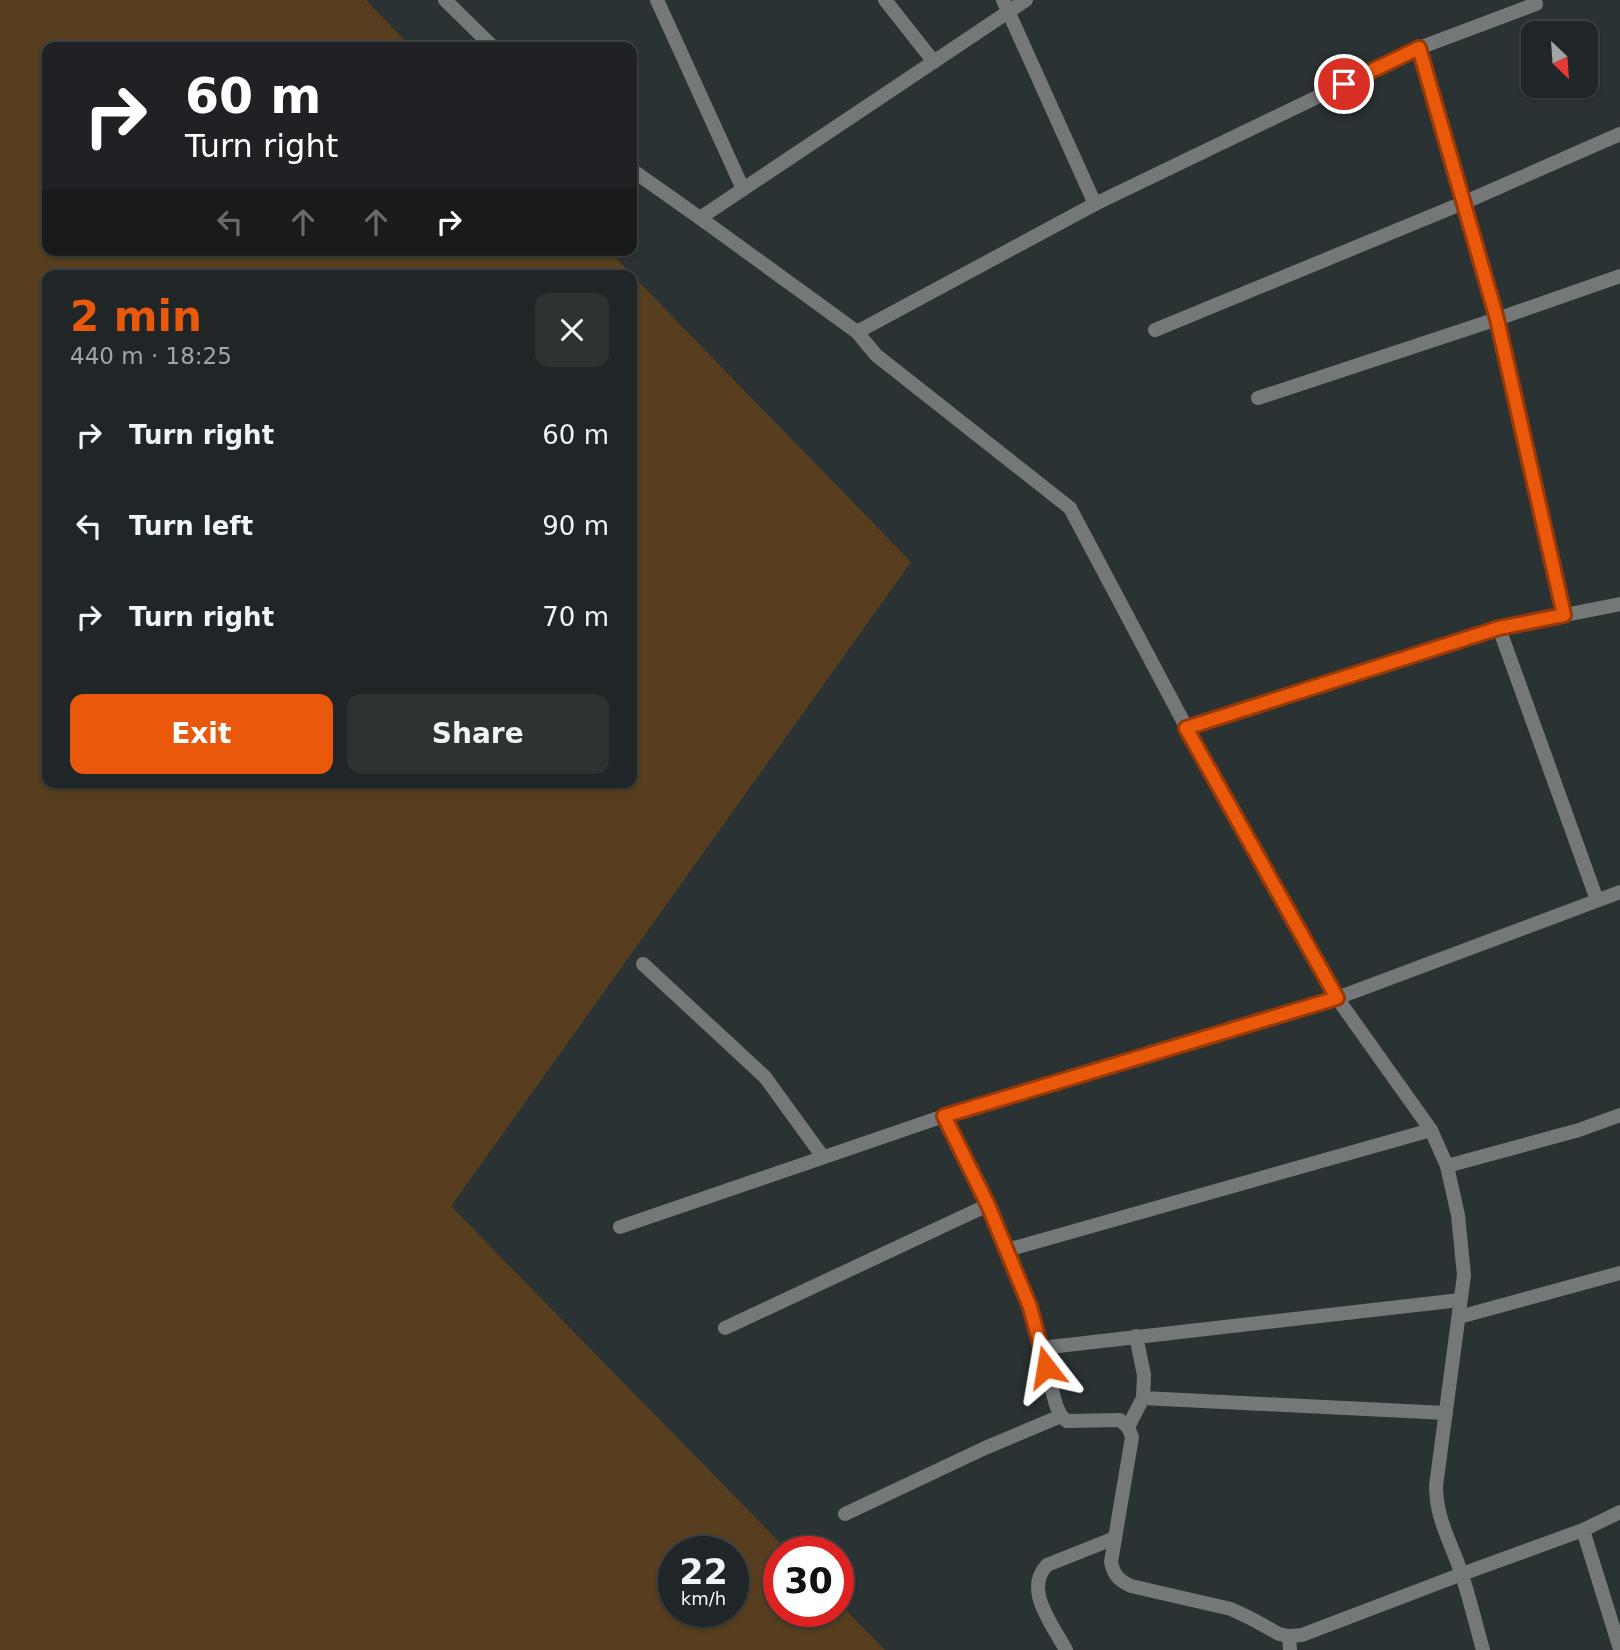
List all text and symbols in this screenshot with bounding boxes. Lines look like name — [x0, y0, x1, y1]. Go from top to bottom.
north arrow — [1521, 21, 1598, 98]
map controls — [1521, 21, 1598, 98]
pin — [1314, 54, 1374, 114]
icon: arrive — [1325, 65, 1363, 103]
text: 60 m — [185, 68, 321, 125]
icon: right — [70, 70, 161, 161]
text: Turn right — [185, 127, 338, 165]
icon: left — [211, 203, 249, 241]
icon: ahead — [284, 203, 322, 241]
icon: ahead — [357, 203, 395, 241]
icon: right — [430, 203, 468, 241]
text: 2 min — [70, 292, 202, 341]
button: close — [535, 293, 609, 367]
text: 440 m · 18:25 — [70, 343, 232, 369]
icon: right — [70, 416, 108, 454]
text: Turn right — [129, 420, 274, 450]
text: 60 m — [542, 420, 609, 450]
icon: left — [70, 507, 108, 545]
text: Turn left — [129, 511, 253, 541]
text: 90 m — [542, 511, 609, 541]
icon: right — [70, 598, 108, 636]
text: Turn right — [129, 602, 274, 632]
text: 70 m — [542, 602, 609, 632]
button: Exit — [70, 694, 333, 774]
button: Share — [347, 694, 609, 774]
position arrow — [1009, 1330, 1083, 1404]
speed limit sign: 30 — [763, 1536, 854, 1627]
text: 22 — [679, 1552, 728, 1592]
text: km/h — [681, 1588, 726, 1609]

